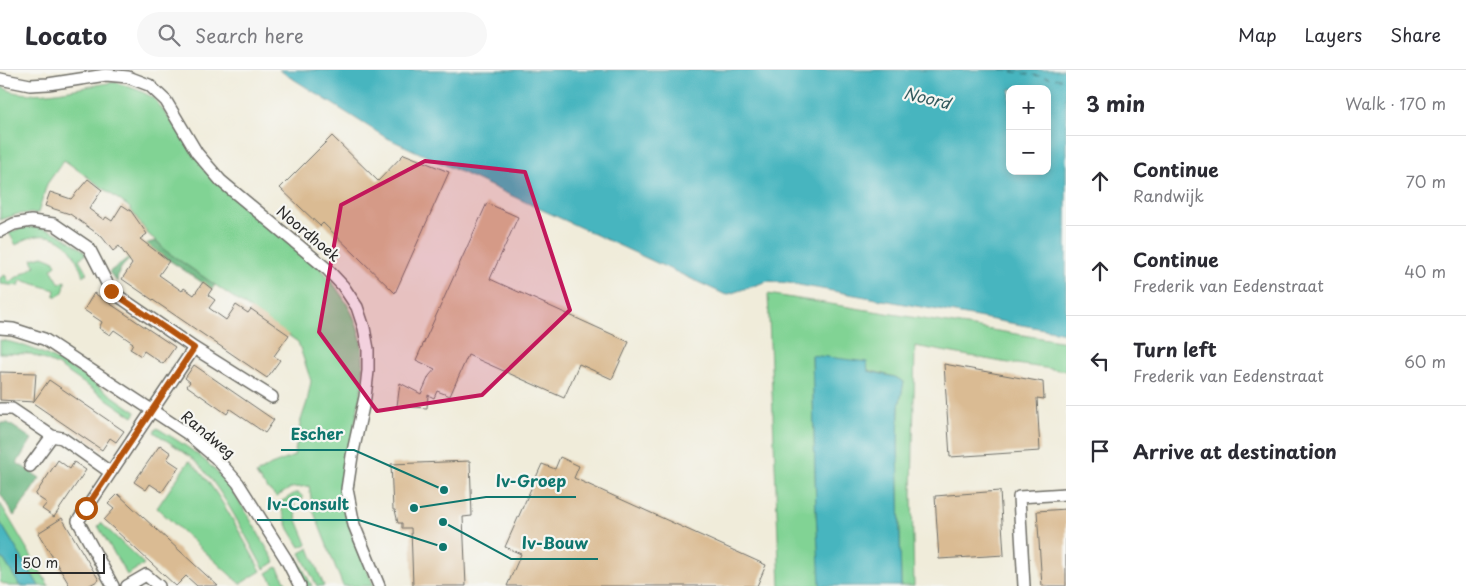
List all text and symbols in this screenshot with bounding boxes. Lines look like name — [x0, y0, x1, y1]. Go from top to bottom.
search box — [137, 12, 487, 57]
text: Locato — [25, 17, 107, 53]
icon: search — [155, 21, 183, 49]
text: Search here — [195, 21, 304, 49]
text: Map — [1238, 21, 1277, 48]
text: Layers — [1305, 21, 1362, 48]
text: Share — [1390, 21, 1441, 48]
water label: Noord — [901, 80, 956, 115]
map controls — [1006, 85, 1051, 175]
button: + — [1006, 85, 1051, 130]
text: 3 min — [1086, 87, 1145, 119]
text: Walk · 170 m — [1345, 91, 1446, 115]
button: − — [1006, 130, 1051, 175]
text: Continue — [1133, 155, 1219, 183]
icon: ahead — [1086, 167, 1114, 195]
text: 70 m — [1406, 169, 1446, 193]
text: Randwijk — [1133, 183, 1204, 207]
street label: Noordhoek — [272, 199, 346, 267]
text: Continue — [1133, 245, 1219, 273]
icon: ahead — [1086, 257, 1114, 285]
text: 40 m — [1404, 259, 1446, 283]
text: Frederik van Eedenstraat — [1133, 273, 1324, 297]
route end — [100, 280, 123, 303]
text: Turn left — [1133, 335, 1217, 363]
icon: left — [1086, 347, 1114, 375]
text: 60 m — [1404, 349, 1446, 373]
text: Frederik van Eedenstraat — [1133, 363, 1324, 387]
street label: Randweg — [177, 404, 241, 464]
callout: Escher — [281, 419, 354, 450]
text: Escher — [291, 421, 344, 445]
icon: arrive — [1086, 437, 1114, 465]
text: Arrive at destination — [1133, 437, 1337, 465]
callout: Iv-Groep — [486, 466, 576, 497]
text: Iv-Groep — [496, 468, 566, 492]
callout: Iv-Consult — [257, 489, 359, 520]
text: Iv-Consult — [267, 491, 349, 515]
route start — [75, 497, 98, 520]
callout: Iv-Bouw — [511, 528, 598, 559]
text: Iv-Bouw — [522, 530, 588, 554]
scale bar — [15, 551, 105, 574]
text: 50 m — [22, 552, 58, 573]

